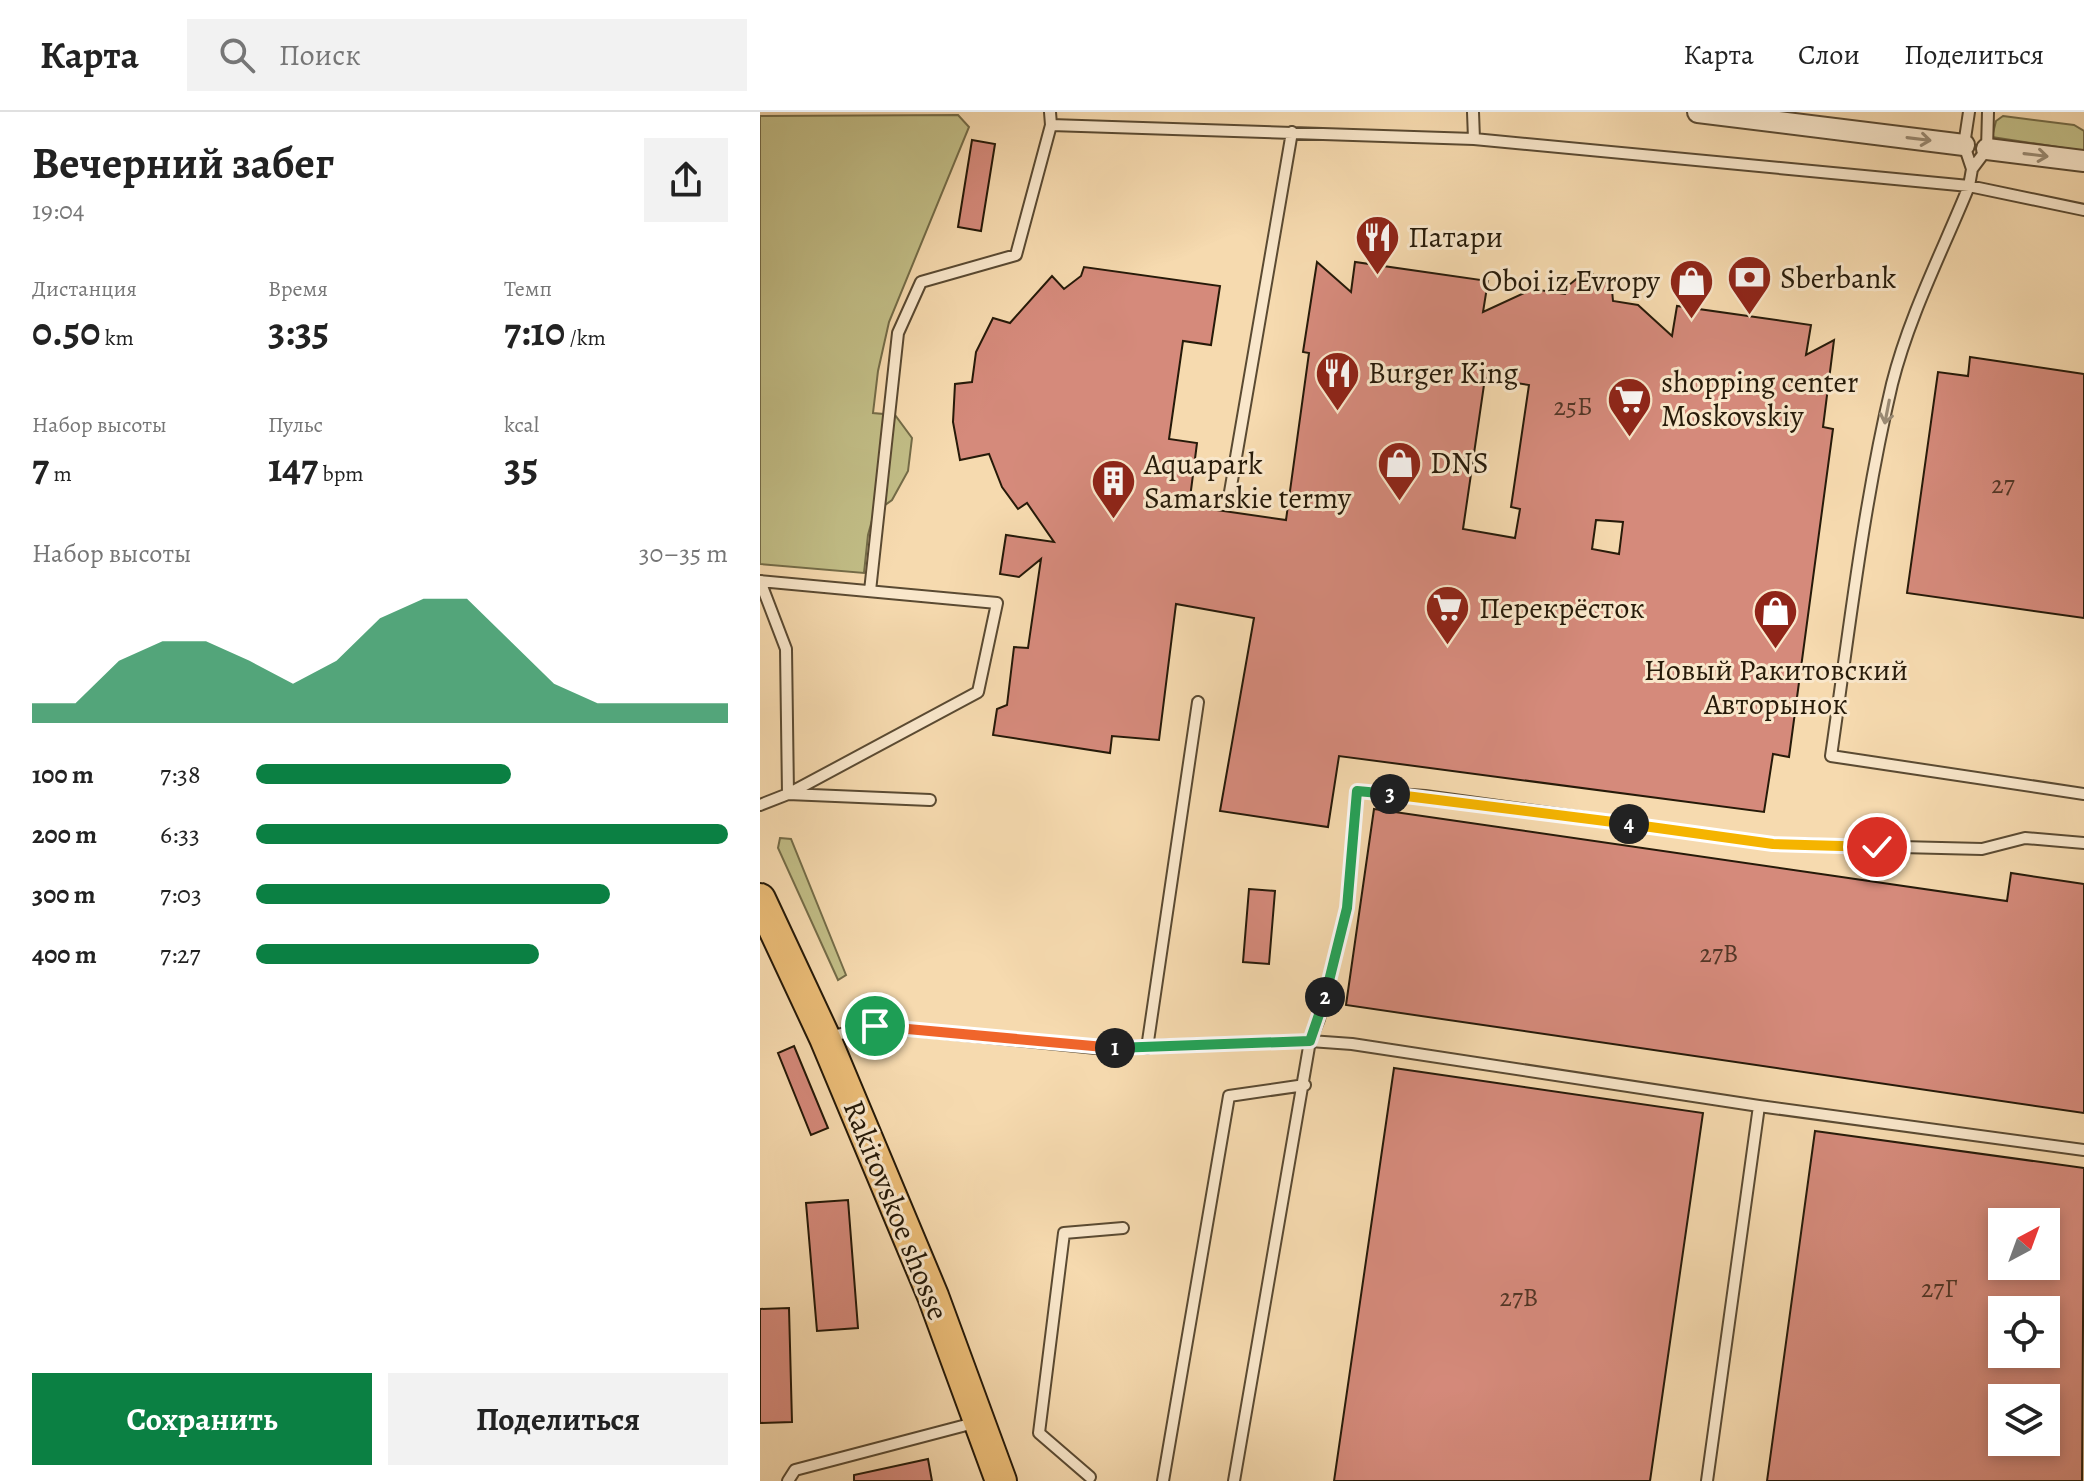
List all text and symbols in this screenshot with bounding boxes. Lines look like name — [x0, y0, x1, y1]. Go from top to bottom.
search box — [187, 19, 747, 91]
text: Карта — [40, 29, 139, 81]
icon: search — [215, 33, 259, 77]
text: Поиск — [279, 35, 361, 75]
text: Карта — [1683, 36, 1754, 74]
text: Слои — [1798, 36, 1860, 74]
text: Поделиться — [1904, 36, 2044, 74]
one-way arrow — [1906, 131, 1932, 146]
text: Вечерний забег — [32, 133, 334, 193]
button: share — [644, 138, 728, 222]
one-way arrow — [2022, 148, 2048, 163]
text: 19:04 — [32, 193, 85, 228]
restaurant icon: Патари — [1353, 213, 1401, 276]
place label: Патари — [1408, 217, 1503, 257]
bank icon: Sberbank — [1725, 254, 1773, 317]
shop icon: Oboi iz Evropy — [1667, 257, 1715, 320]
place label: Sberbank — [1780, 258, 1896, 298]
place label: Oboi iz Evropy — [1481, 261, 1661, 301]
text: Дистанция — [32, 274, 137, 304]
text: Время — [268, 274, 328, 304]
text: Темп — [504, 274, 552, 304]
text: 0.50 — [32, 304, 100, 359]
text: 3:35 — [268, 304, 329, 359]
text: 7:10 — [504, 304, 565, 359]
text: km — [100, 323, 134, 353]
text: /km — [565, 323, 606, 353]
restaurant icon: Burger King — [1313, 349, 1361, 412]
place label: Burger King — [1368, 353, 1518, 393]
place label: shopping center Moskovskiy — [1661, 362, 1859, 436]
supermarket icon: shopping center Moskovskiy — [1606, 375, 1654, 438]
house number: 25Б — [1553, 389, 1593, 424]
one-way arrow — [1879, 398, 1894, 424]
text: Набор высоты — [32, 410, 167, 440]
text: Пульс — [268, 410, 323, 440]
text: kcal — [504, 410, 539, 440]
shop icon: DNS — [1375, 439, 1423, 502]
text: 7 — [32, 440, 49, 495]
text: 147 — [268, 440, 318, 495]
text: 35 — [504, 440, 538, 495]
place label: DNS — [1430, 443, 1489, 483]
place label: Aquapark Samarskie termy — [1143, 444, 1352, 518]
building icon: Aquapark Samarskie termy — [1089, 457, 1137, 520]
text: m — [49, 459, 72, 489]
text: bpm — [318, 459, 364, 489]
house number: 27 — [1991, 467, 2015, 502]
text: Набор высоты — [32, 536, 191, 571]
text: 30–35 m — [639, 536, 728, 571]
supermarket icon: Перекрёсток — [1424, 584, 1472, 647]
place label: Перекрёсток — [1479, 588, 1645, 628]
shop icon: Новый Ракитовский Авторынок — [1752, 588, 1800, 651]
place label: Новый Ракитовский Авторынок — [1644, 650, 1908, 724]
text: 100 m — [32, 757, 94, 792]
text: 7:38 — [160, 757, 201, 792]
pin: 3 — [1370, 774, 1410, 814]
text: 3 — [1385, 779, 1395, 809]
pin: 4 — [1609, 804, 1649, 844]
text: 4 — [1624, 809, 1634, 839]
pin — [1843, 813, 1911, 881]
text: 200 m — [32, 817, 97, 852]
text: 6:33 — [160, 817, 200, 852]
icon: check — [1855, 825, 1899, 869]
text: 300 m — [32, 877, 96, 912]
text: 7:03 — [160, 877, 202, 912]
house number: 27В — [1700, 936, 1738, 971]
text: 400 m — [32, 937, 97, 972]
text: 7:27 — [160, 937, 200, 972]
pin: 2 — [1305, 977, 1345, 1017]
text: 2 — [1320, 982, 1330, 1012]
pin — [841, 992, 909, 1060]
icon: arrive — [853, 1004, 897, 1048]
pin: 1 — [1095, 1028, 1135, 1068]
text: 1 — [1111, 1033, 1119, 1063]
street label: Rakitovskoe shosse — [834, 1094, 958, 1326]
north arrow — [1988, 1208, 2060, 1280]
map controls — [1988, 1208, 2060, 1456]
house number: 27Г — [1921, 1271, 1957, 1306]
house number: 27В — [1500, 1280, 1538, 1315]
button: locate — [1988, 1296, 2060, 1368]
button: Сохранить — [32, 1373, 372, 1465]
button: Поделиться — [388, 1373, 728, 1465]
button: layers — [1988, 1384, 2060, 1456]

